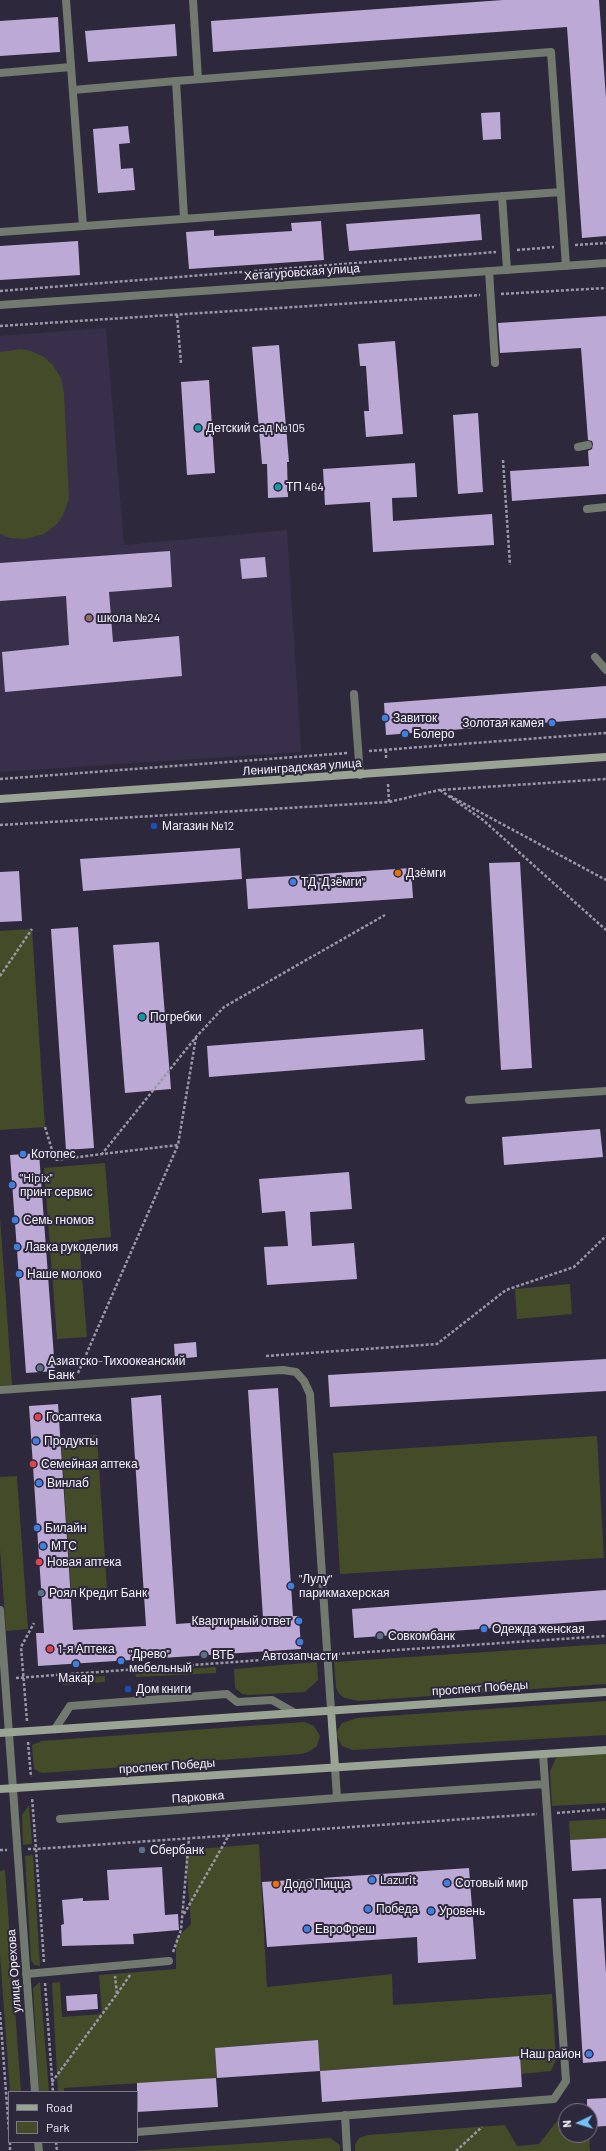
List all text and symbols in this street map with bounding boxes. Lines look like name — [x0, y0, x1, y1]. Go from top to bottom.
street label: Хетагуровская улица — [244, 261, 360, 283]
place label: Детский сад №105 — [206, 421, 305, 435]
marker: Детский сад №105 — [193, 423, 203, 433]
place label: ТП 464 — [286, 480, 324, 494]
marker: ТП 464 — [273, 482, 283, 492]
place label: школа №24 — [97, 611, 160, 625]
marker: школа №24 — [84, 613, 94, 623]
place label: Завиток — [393, 711, 437, 725]
marker: Завиток — [380, 713, 390, 723]
place label: Золотая камея — [462, 716, 544, 730]
marker: Золотая камея — [547, 718, 557, 728]
place label: Болеро — [413, 727, 454, 741]
marker: Болеро — [400, 729, 410, 739]
street label: Ленинградская улица — [242, 756, 362, 778]
place label: Магазин №12 — [162, 819, 234, 833]
marker: Магазин №12 — [149, 821, 159, 831]
place label: Дзёмги — [406, 866, 446, 880]
marker: Дзёмги — [393, 868, 403, 878]
place label: ТД "Дзёмги" — [301, 875, 365, 889]
marker: ТД "Дзёмги" — [288, 877, 298, 887]
place label: Погребки — [150, 1010, 202, 1024]
marker: Погребки — [137, 1012, 147, 1022]
place label: Котопес — [31, 1147, 76, 1161]
marker: Котопес — [18, 1149, 28, 1159]
place label: "Hipix" принт сервис — [20, 1171, 93, 1199]
marker: "Hipix" принт сервис — [7, 1180, 17, 1190]
place label: Семь гномов — [23, 1213, 94, 1227]
marker: Семь гномов — [10, 1215, 20, 1225]
place label: Лавка рукоделия — [25, 1240, 118, 1254]
marker: Лавка рукоделия — [12, 1242, 22, 1252]
place label: Наше молоко — [27, 1267, 102, 1281]
marker: Наше молоко — [14, 1269, 24, 1279]
place label: Азиатско-Тихоокеанский Банк — [48, 1354, 186, 1382]
marker: Азиатско-Тихоокеанский Банк — [35, 1363, 45, 1373]
place label: Госаптека — [46, 1410, 102, 1424]
marker: Госаптека — [33, 1412, 43, 1422]
place label: Продукты — [44, 1434, 98, 1448]
marker: Продукты — [31, 1436, 41, 1446]
place label: Семейная аптека — [41, 1457, 138, 1471]
marker: Семейная аптека — [28, 1459, 38, 1469]
place label: Винлаб — [47, 1476, 89, 1490]
marker: Винлаб — [34, 1478, 44, 1488]
place label: Билайн — [45, 1521, 87, 1535]
marker: Билайн — [32, 1523, 42, 1533]
place label: МТС — [51, 1539, 77, 1553]
marker: МТС — [38, 1541, 48, 1551]
place label: Новая аптека — [47, 1555, 122, 1569]
marker: Новая аптека — [34, 1557, 44, 1567]
place label: "Лулу" парикмахерская — [299, 1572, 390, 1600]
marker: "Лулу" парикмахерская — [286, 1581, 296, 1591]
place label: Роял Кредит Банк — [49, 1586, 147, 1600]
marker: Роял Кредит Банк — [36, 1588, 46, 1598]
place label: Квартирный ответ — [192, 1614, 291, 1628]
marker: Квартирный ответ — [294, 1616, 304, 1626]
place label: Одежда женская — [492, 1622, 585, 1636]
marker: Одежда женская — [479, 1624, 489, 1634]
place label: Совкомбанк — [388, 1629, 455, 1643]
marker: Совкомбанк — [375, 1631, 385, 1641]
marker: Автозапчасти — [295, 1637, 305, 1647]
place label: 1-я Аптека — [58, 1642, 115, 1656]
marker: 1-я Аптека — [45, 1644, 55, 1654]
place label: "Древо" мебельный — [129, 1647, 192, 1675]
place label: ВТБ — [212, 1648, 234, 1662]
place label: Автозапчасти — [262, 1649, 338, 1663]
marker: ВТБ — [199, 1650, 209, 1660]
marker: "Древо" мебельный — [116, 1656, 126, 1666]
marker: Макар — [71, 1659, 81, 1669]
place label: Макар — [58, 1671, 94, 1685]
street label: проспект Победы — [431, 1677, 529, 1699]
place label: Дом книги — [136, 1682, 191, 1696]
marker: Дом книги — [123, 1684, 133, 1694]
street label: проспект Победы — [118, 1755, 216, 1777]
street label: Парковка — [171, 1788, 225, 1806]
place label: Сбербанк — [150, 1843, 204, 1857]
marker: Сбербанк — [137, 1845, 147, 1855]
place label: Lazurit — [380, 1873, 417, 1887]
marker: Lazurit — [367, 1875, 377, 1885]
place label: Сотовый мир — [455, 1876, 528, 1890]
place label: Додо Пицца — [284, 1877, 350, 1891]
marker: Сотовый мир — [442, 1878, 452, 1888]
marker: Додо Пицца — [271, 1879, 281, 1889]
place label: Победа — [376, 1902, 418, 1916]
marker: Победа — [363, 1904, 373, 1914]
place label: Уровень — [439, 1904, 485, 1918]
marker: Уровень — [426, 1906, 436, 1916]
place label: ЕвроФреш — [315, 1922, 375, 1936]
marker: ЕвроФреш — [302, 1924, 312, 1934]
street label: улица Орехова — [4, 1929, 24, 2013]
place label: Наш район — [520, 2047, 581, 2061]
marker: Наш район — [584, 2049, 594, 2059]
legend — [8, 2091, 138, 2143]
text: Road — [46, 2100, 73, 2114]
north arrow — [558, 2103, 598, 2143]
text: Park — [46, 2120, 70, 2134]
text: N — [560, 2120, 573, 2128]

